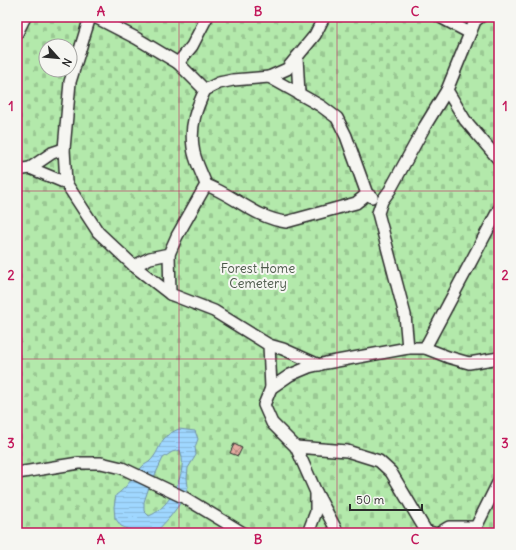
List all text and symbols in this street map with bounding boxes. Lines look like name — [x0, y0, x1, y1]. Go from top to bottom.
text: A — [97, 3, 106, 20]
text: B — [254, 3, 263, 20]
text: C — [411, 3, 420, 20]
north arrow — [38, 38, 78, 78]
text: N — [59, 56, 75, 69]
text: 1 — [8, 98, 14, 115]
text: 1 — [502, 98, 508, 115]
park label: Forest Home Cemetery — [221, 260, 295, 292]
text: 2 — [7, 267, 15, 284]
text: 2 — [501, 267, 509, 284]
text: 3 — [7, 435, 15, 452]
text: 3 — [501, 435, 509, 452]
scale bar — [350, 486, 422, 512]
text: 50 m — [356, 492, 385, 507]
text: A — [97, 531, 106, 548]
text: B — [254, 531, 263, 548]
text: C — [411, 531, 420, 548]

